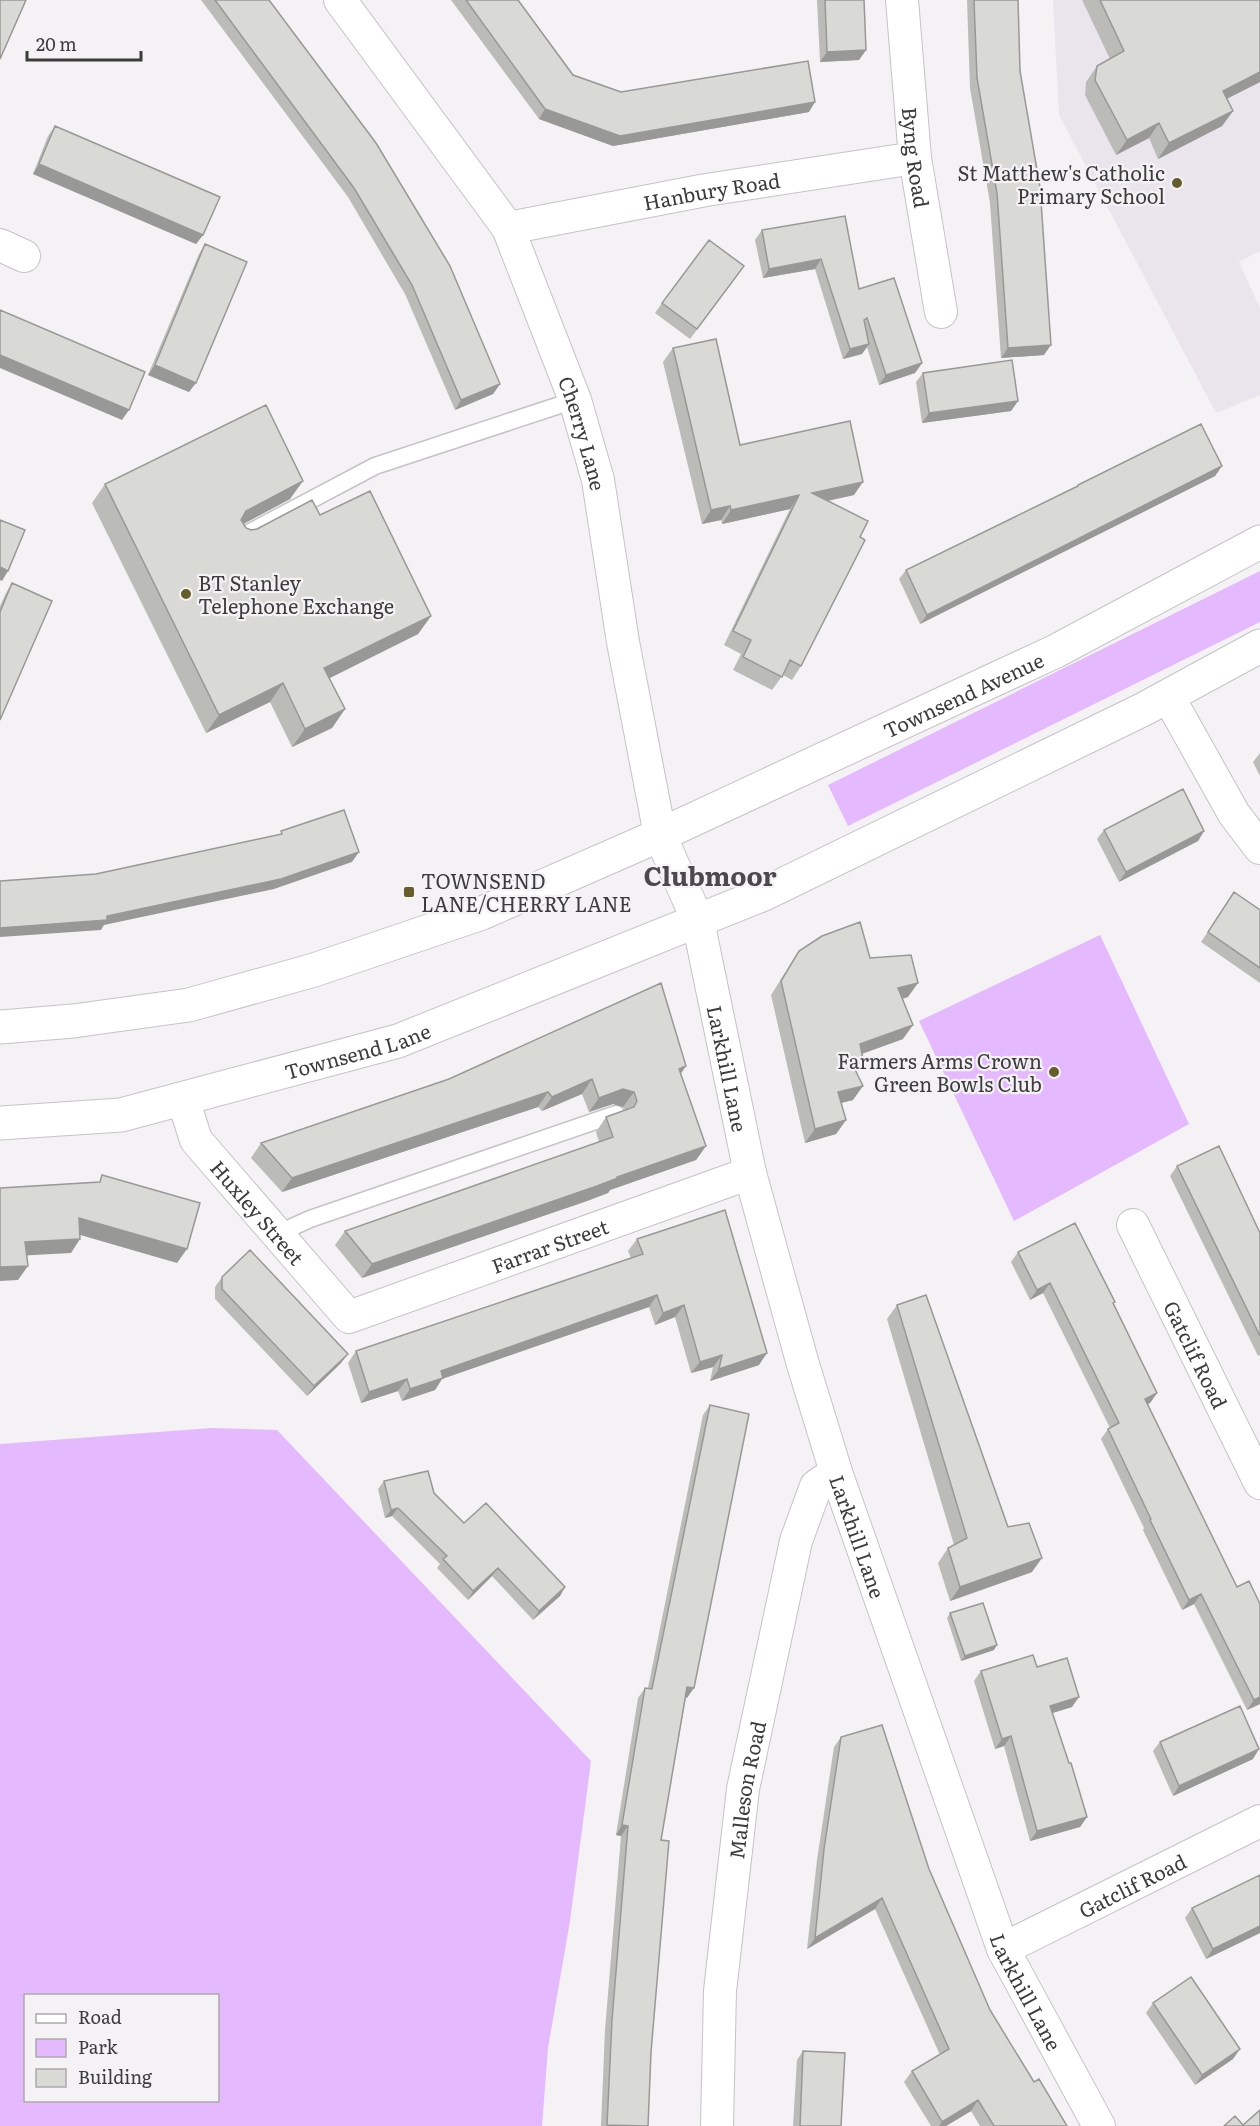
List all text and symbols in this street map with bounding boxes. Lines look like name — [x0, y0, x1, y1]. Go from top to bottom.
scale bar — [27, 24, 141, 62]
text: 20 m — [36, 30, 77, 57]
street label: Byng Road — [896, 106, 938, 210]
place label: St Matthew's Catholic Primary School — [958, 157, 1165, 210]
street label: Hanbury Road — [641, 164, 782, 217]
marker: St Matthew's Catholic Primary School — [1170, 176, 1184, 190]
street label: Cherry Lane — [552, 371, 614, 492]
place label: BT Stanley Telephone Exchange — [198, 567, 394, 620]
marker: BT Stanley Telephone Exchange — [179, 587, 193, 601]
street label: Townsend Avenue — [878, 644, 1048, 744]
district label: Clubmoor — [643, 855, 777, 894]
place label: TOWNSEND LANE/CHERRY LANE — [421, 865, 631, 918]
marker: TOWNSEND LANE/CHERRY LANE — [402, 885, 416, 899]
street label: Larkhill Lane — [701, 1002, 756, 1134]
street label: Townsend Lane — [281, 1015, 435, 1086]
place label: Farmers Arms Crown Green Bowls Club — [837, 1045, 1042, 1098]
marker: Farmers Arms Crown Green Bowls Club — [1047, 1065, 1061, 1079]
street label: Huxley Street — [204, 1153, 312, 1271]
street label: Farrar Street — [487, 1210, 612, 1280]
street label: Gatclif Road — [1157, 1295, 1236, 1413]
street label: Larkhill Lane — [823, 1470, 894, 1602]
street label: Malleson Road — [720, 1718, 772, 1861]
street label: Gatclif Road — [1073, 1845, 1191, 1924]
street label: Larkhill Lane — [984, 1929, 1070, 2056]
legend — [24, 1994, 219, 2102]
text: Road — [78, 2003, 122, 2030]
text: Park — [78, 2033, 119, 2060]
text: Building — [78, 2063, 153, 2090]

